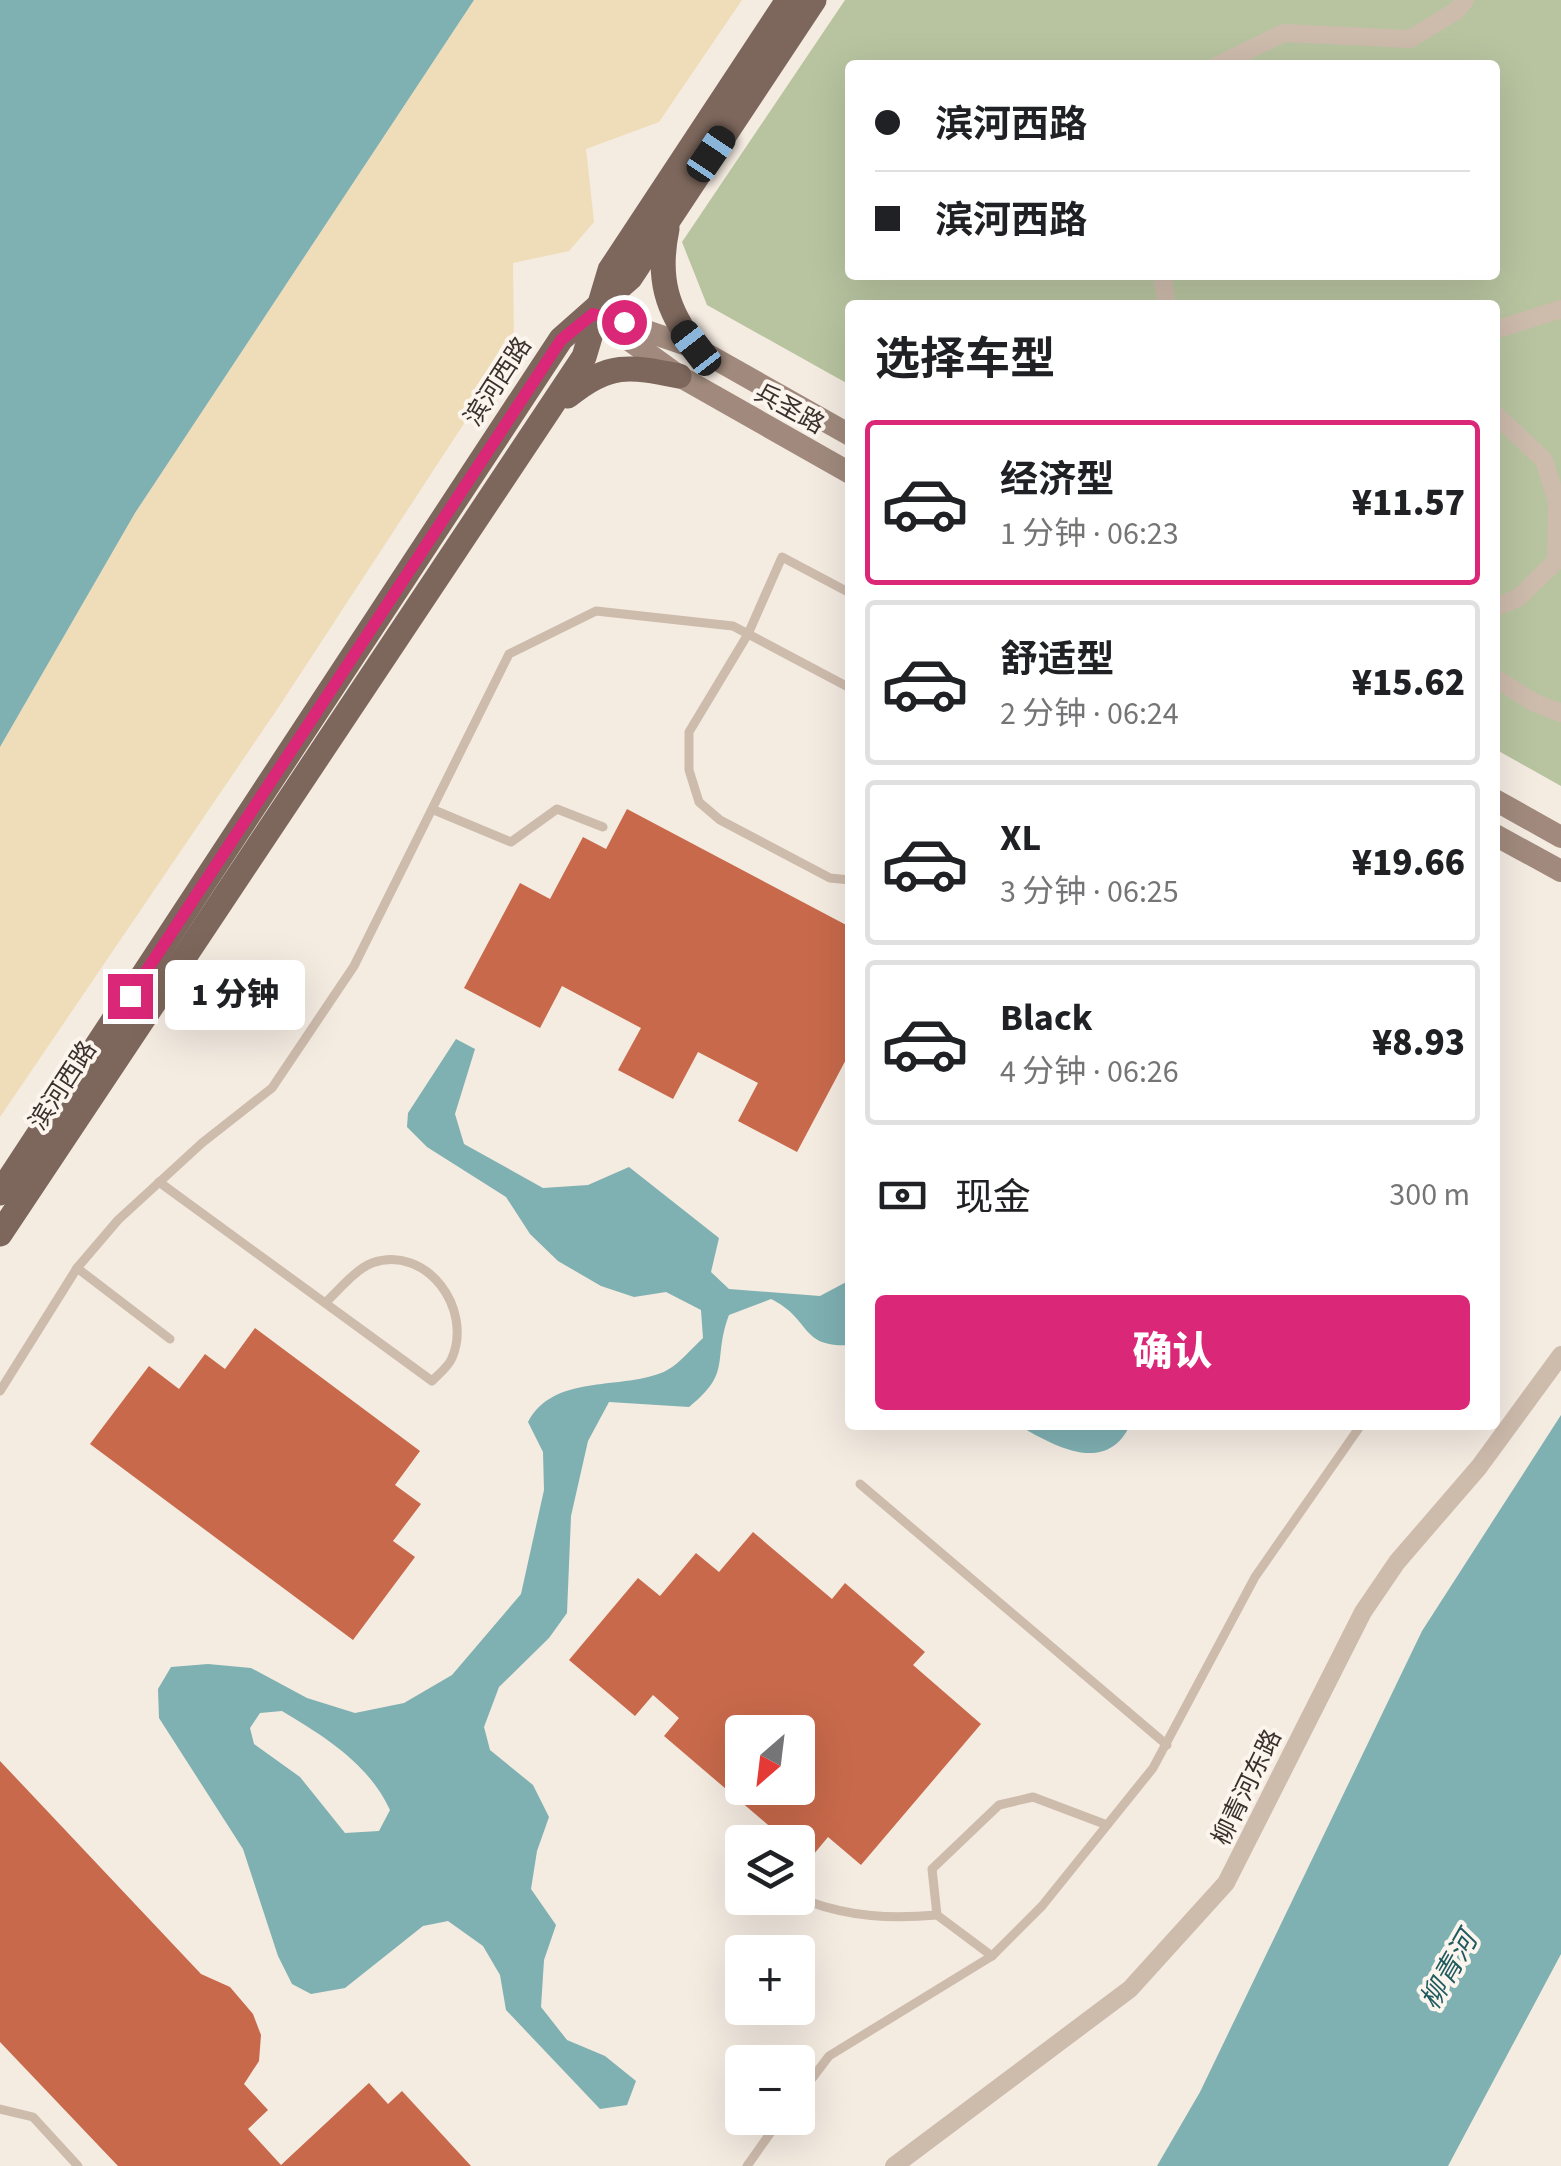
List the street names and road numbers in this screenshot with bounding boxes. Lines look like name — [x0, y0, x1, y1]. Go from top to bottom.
street label: 滨河西路 — [456, 330, 540, 433]
street label: 兵圣路 — [748, 375, 831, 443]
street label: 滨河西路 — [21, 1034, 105, 1137]
street label: 柳青河东路 — [1203, 1723, 1290, 1852]

